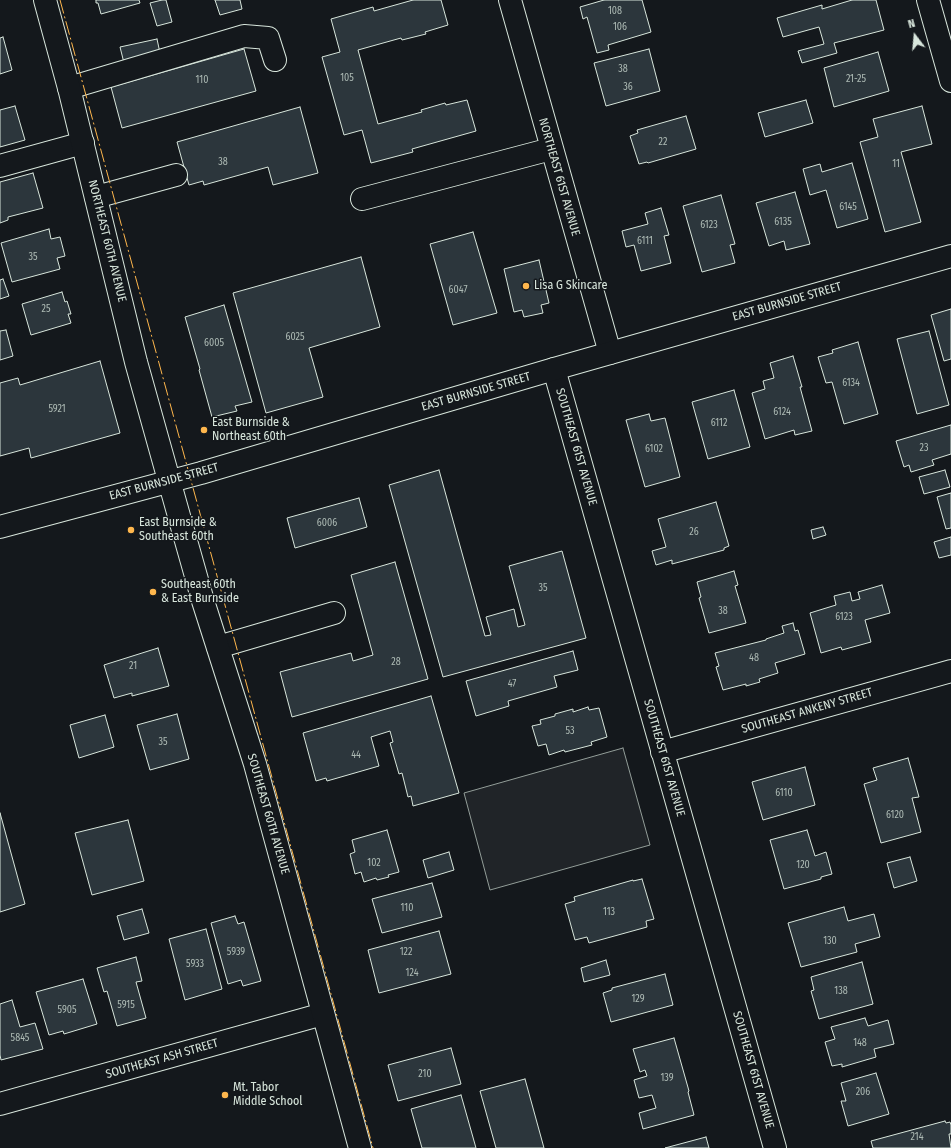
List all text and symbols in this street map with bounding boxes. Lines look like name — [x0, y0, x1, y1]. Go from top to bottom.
house number: 108 — [608, 5, 622, 17]
north arrow — [895, 16, 935, 56]
text: N — [907, 17, 917, 31]
house number: 106 — [613, 21, 627, 33]
house number: 38 — [618, 63, 628, 75]
house number: 105 — [340, 72, 354, 84]
house number: 21-25 — [846, 73, 866, 85]
house number: 110 — [196, 74, 208, 86]
house number: 36 — [623, 81, 633, 93]
street label: NORTHEAST 61ST AVENUE — [535, 116, 583, 238]
house number: 22 — [659, 136, 667, 148]
house number: 38 — [218, 156, 228, 168]
house number: 11 — [892, 158, 900, 170]
street label: NORTHEAST 60TH AVENUE — [85, 178, 129, 304]
house number: 6145 — [839, 201, 857, 213]
house number: 6135 — [774, 216, 792, 228]
house number: 6123 — [700, 219, 718, 231]
house number: 6111 — [637, 235, 653, 247]
house number: 35 — [28, 251, 38, 263]
place label: Lisa G Skincare — [534, 279, 607, 293]
street label: EAST BURNSIDE STREET — [731, 280, 843, 324]
marker: Lisa G Skincare — [521, 281, 531, 291]
house number: 6047 — [449, 284, 467, 296]
house number: 25 — [42, 303, 50, 315]
house number: 6025 — [285, 331, 305, 343]
house number: 6005 — [204, 337, 224, 349]
street label: EAST BURNSIDE STREET — [420, 370, 532, 414]
house number: 6134 — [842, 377, 860, 389]
street label: SOUTHEAST 61ST AVENUE — [552, 387, 600, 507]
house number: 5921 — [48, 403, 66, 415]
house number: 6124 — [773, 406, 791, 418]
place label: East Burnside & Northeast 60th — [212, 416, 290, 444]
house number: 6112 — [711, 417, 727, 429]
marker: East Burnside & Northeast 60th — [199, 425, 209, 435]
house number: 23 — [920, 442, 928, 454]
house number: 6102 — [645, 443, 663, 455]
street label: EAST BURNSIDE STREET — [108, 460, 220, 504]
place label: East Burnside & Southeast 60th — [139, 516, 217, 544]
house number: 6006 — [317, 517, 337, 529]
marker: East Burnside & Southeast 60th — [126, 525, 136, 535]
house number: 26 — [689, 526, 699, 538]
place label: Southeast 60th & East Burnside — [161, 578, 239, 606]
house number: 35 — [538, 582, 548, 594]
marker: Southeast 60th & East Burnside — [148, 587, 158, 597]
house number: 38 — [718, 605, 728, 617]
house number: 6123 — [835, 611, 853, 623]
house number: 48 — [749, 652, 759, 664]
house number: 28 — [391, 656, 401, 668]
house number: 21 — [129, 660, 137, 672]
house number: 47 — [508, 678, 516, 690]
street label: SOUTHEAST ANKENY STREET — [740, 685, 874, 737]
street label: SOUTHEAST 61ST AVENUE — [640, 698, 688, 818]
house number: 53 — [565, 725, 575, 737]
house number: 35 — [158, 736, 168, 748]
house number: 44 — [351, 749, 361, 761]
street label: SOUTHEAST 60TH AVENUE — [244, 752, 292, 876]
house number: 6110 — [775, 787, 793, 799]
house number: 6120 — [886, 809, 904, 821]
house number: 102 — [367, 857, 381, 869]
house number: 120 — [796, 859, 810, 871]
house number: 110 — [401, 902, 413, 914]
house number: 113 — [603, 906, 615, 918]
house number: 130 — [823, 935, 837, 947]
house number: 5939 — [227, 946, 245, 958]
house number: 122 — [400, 946, 412, 958]
house number: 5933 — [186, 958, 204, 970]
house number: 124 — [406, 967, 418, 979]
house number: 138 — [834, 985, 848, 997]
house number: 129 — [631, 993, 645, 1005]
house number: 5915 — [117, 999, 135, 1011]
house number: 5905 — [57, 1004, 77, 1016]
street label: SOUTHEAST 61ST AVENUE — [729, 1010, 777, 1130]
house number: 5845 — [11, 1032, 29, 1044]
street label: SOUTHEAST ASH STREET — [104, 1036, 220, 1082]
house number: 148 — [853, 1037, 867, 1049]
house number: 210 — [418, 1068, 432, 1080]
house number: 139 — [660, 1072, 674, 1084]
place label: Mt. Tabor Middle School — [233, 1081, 302, 1109]
house number: 206 — [856, 1086, 870, 1098]
marker: Mt. Tabor Middle School — [220, 1090, 230, 1100]
house number: 214 — [911, 1131, 923, 1143]

